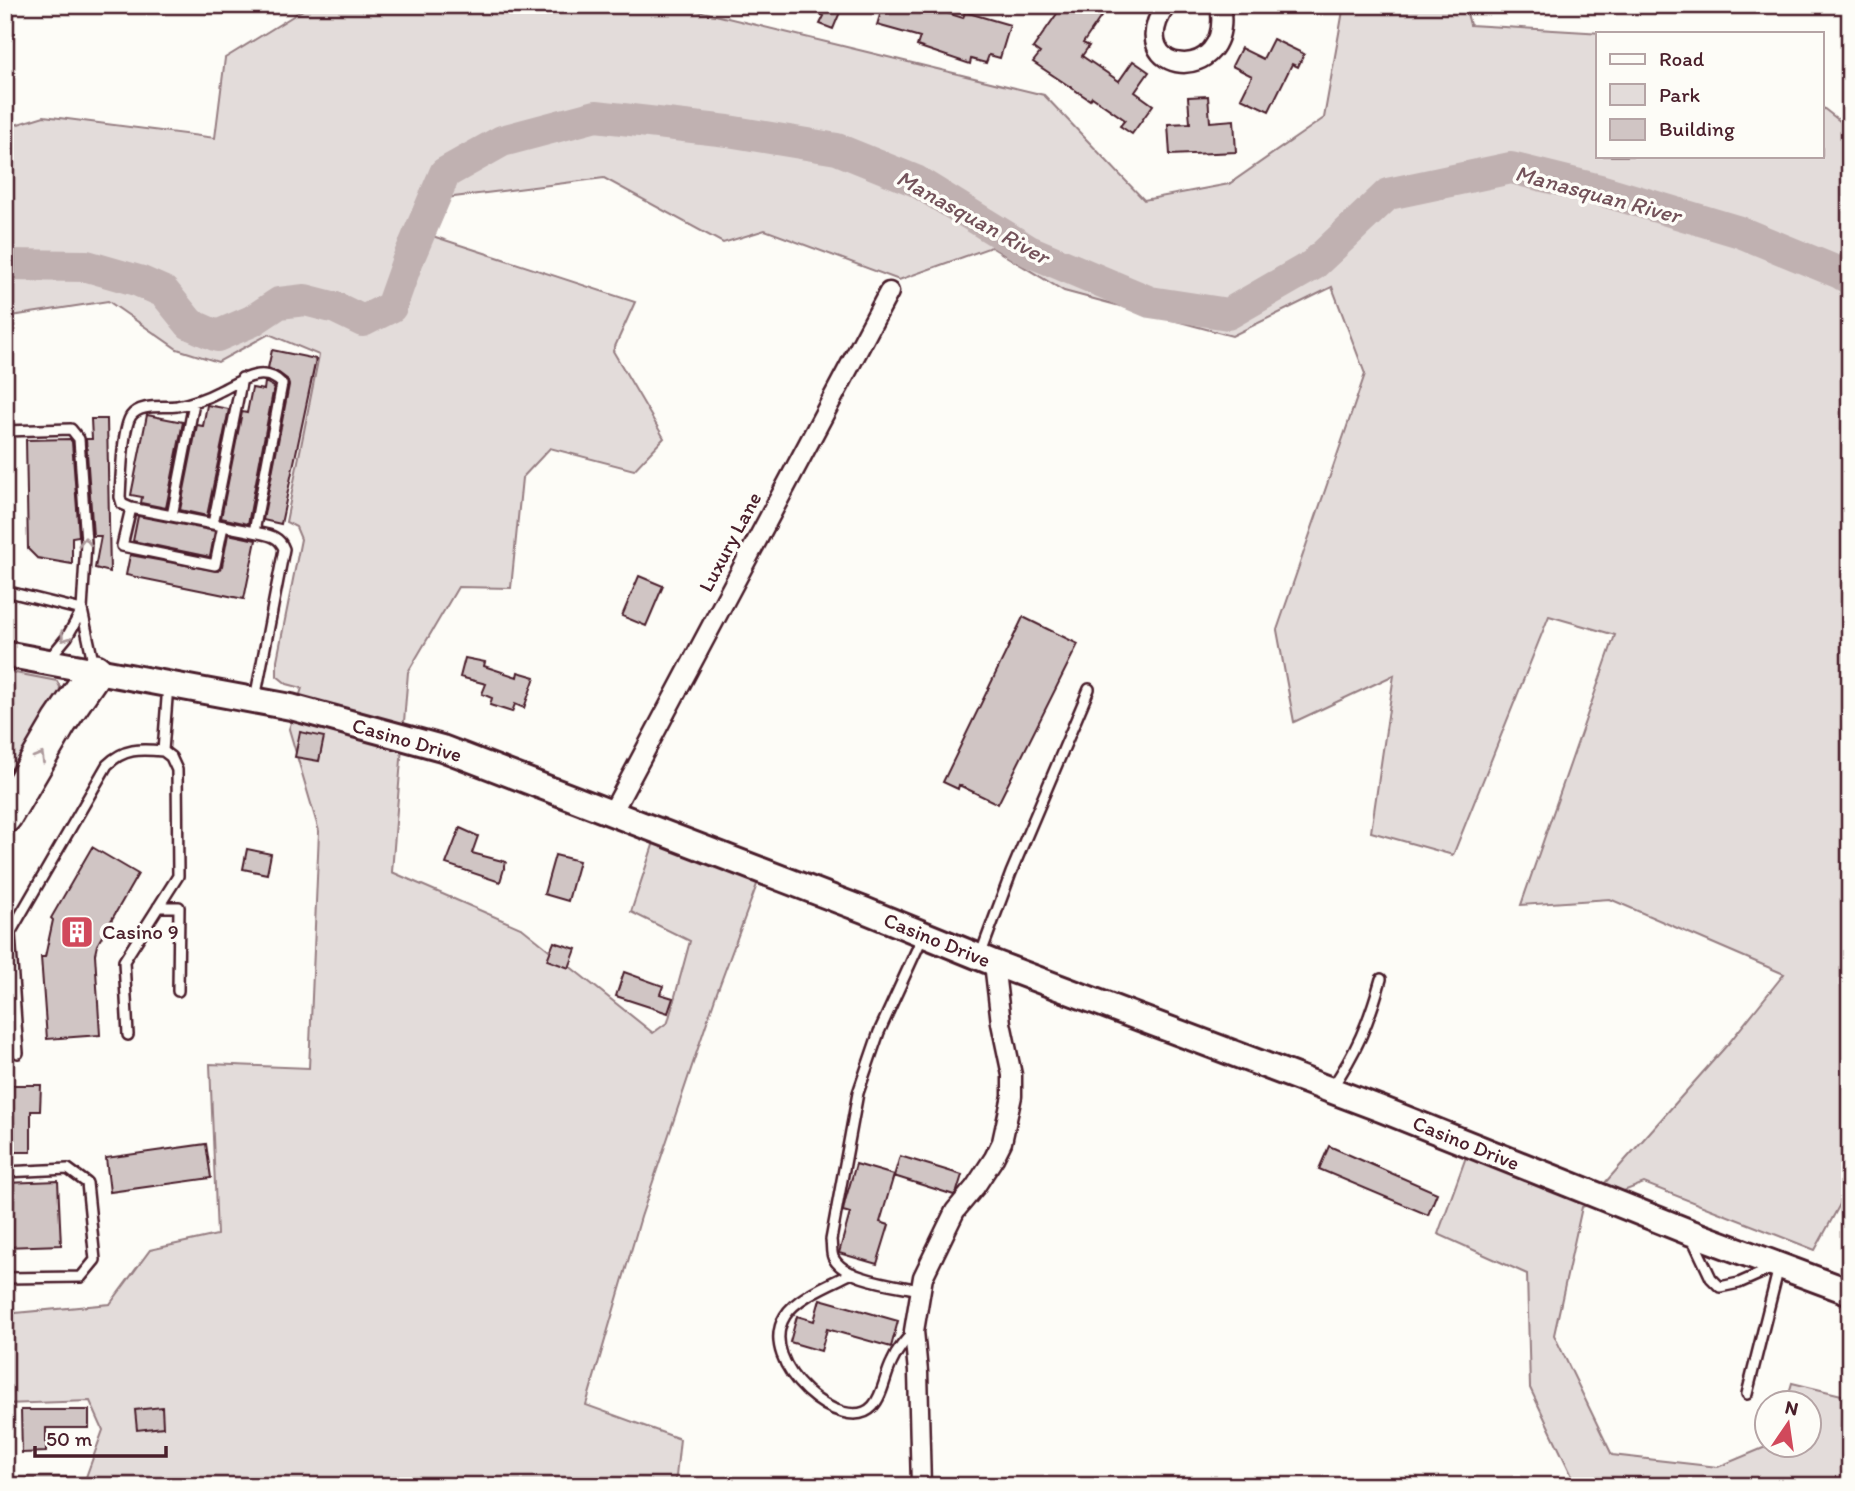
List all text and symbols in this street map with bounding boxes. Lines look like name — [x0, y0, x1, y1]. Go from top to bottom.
legend — [1596, 32, 1824, 158]
text: Road — [1659, 46, 1705, 71]
text: Park — [1659, 82, 1701, 107]
text: Building — [1659, 116, 1735, 141]
water label: Manasquan River — [1512, 158, 1686, 230]
water label: Manasquan River — [892, 164, 1057, 272]
street label: Luxury Lane — [693, 487, 766, 596]
one-way arrow — [77, 536, 93, 546]
one-way arrow — [61, 629, 74, 642]
street label: Casino Drive — [349, 712, 465, 767]
one-way arrow — [32, 752, 45, 765]
street label: Casino Drive — [880, 907, 994, 972]
building icon: Casino 9 — [58, 913, 96, 951]
place label: Casino 9 — [102, 919, 179, 944]
street label: Casino Drive — [1409, 1110, 1523, 1175]
north arrow — [1754, 1390, 1824, 1460]
text: N — [1783, 1395, 1801, 1421]
scale bar — [35, 1414, 166, 1458]
text: 50 m — [46, 1426, 93, 1451]

